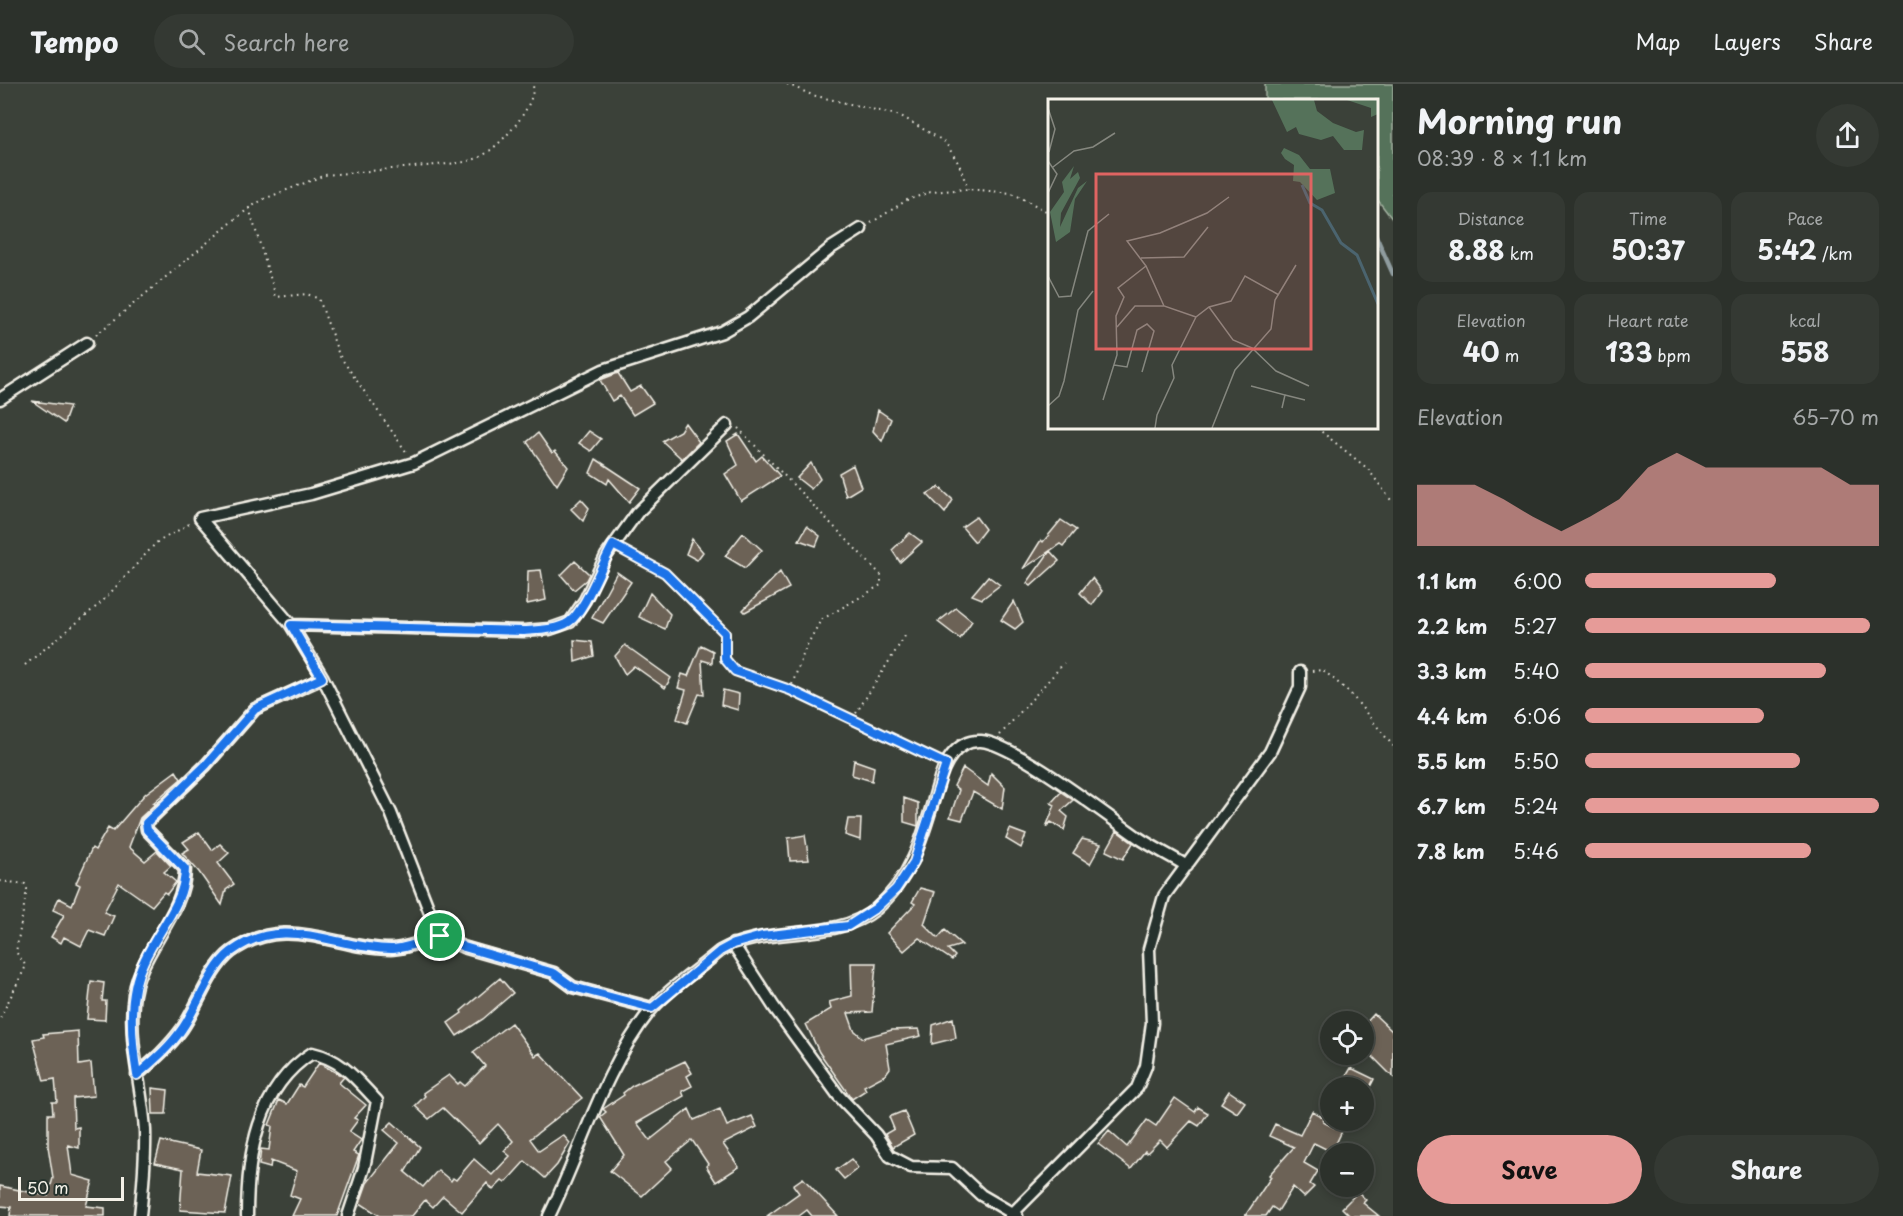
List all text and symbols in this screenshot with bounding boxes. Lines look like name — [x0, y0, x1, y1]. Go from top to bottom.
search box — [154, 14, 574, 68]
text: Tempo — [30, 20, 118, 63]
icon: search — [175, 25, 208, 58]
text: Search here — [223, 25, 349, 58]
text: Map — [1636, 25, 1680, 57]
text: Layers — [1713, 25, 1781, 57]
text: Share — [1814, 25, 1873, 57]
text: Morning run — [1417, 95, 1622, 145]
inset map — [1048, 99, 1378, 429]
button: share — [1816, 104, 1879, 167]
text: 08:39 · 8 × 1.1 km — [1417, 143, 1587, 173]
text: Distance — [1457, 206, 1525, 230]
text: Time — [1629, 206, 1667, 230]
text: Pace — [1787, 206, 1823, 230]
text: 8.88 — [1448, 230, 1505, 269]
text: 50:37 — [1611, 230, 1685, 269]
text: 5:42 — [1757, 230, 1817, 269]
text: km — [1505, 241, 1534, 265]
text: /km — [1817, 241, 1853, 265]
text: Elevation — [1456, 308, 1526, 332]
text: Heart rate — [1608, 308, 1688, 332]
text: kcal — [1789, 308, 1821, 332]
text: 40 — [1463, 332, 1500, 371]
text: 133 — [1605, 332, 1652, 371]
text: 558 — [1780, 332, 1830, 371]
text: m — [1500, 343, 1519, 367]
text: bpm — [1652, 343, 1691, 367]
text: Elevation — [1417, 402, 1503, 432]
text: 65–70 m — [1792, 402, 1879, 432]
text: 1.1 km — [1417, 566, 1477, 596]
text: 6:00 — [1513, 566, 1562, 596]
text: 2.2 km — [1417, 611, 1487, 641]
text: 5:27 — [1513, 611, 1557, 641]
text: 3.3 km — [1417, 656, 1487, 686]
text: 5:40 — [1513, 656, 1559, 686]
text: 4.4 km — [1417, 701, 1488, 731]
text: 6:06 — [1513, 701, 1561, 731]
text: 5.5 km — [1417, 746, 1486, 776]
text: 5:50 — [1513, 746, 1559, 776]
text: 6.7 km — [1417, 791, 1486, 821]
text: 5:24 — [1513, 791, 1558, 821]
text: 7.8 km — [1417, 836, 1485, 866]
text: 5:46 — [1513, 836, 1559, 866]
pin — [414, 910, 465, 961]
icon: arrive — [423, 919, 456, 952]
map controls — [1320, 1011, 1374, 1197]
button: locate — [1320, 1011, 1374, 1065]
button: + — [1320, 1077, 1374, 1131]
button: Save — [1417, 1135, 1642, 1204]
button: Share — [1654, 1135, 1879, 1204]
button: − — [1320, 1143, 1374, 1197]
scale bar — [18, 1174, 124, 1202]
text: 50 m — [27, 1175, 68, 1199]

